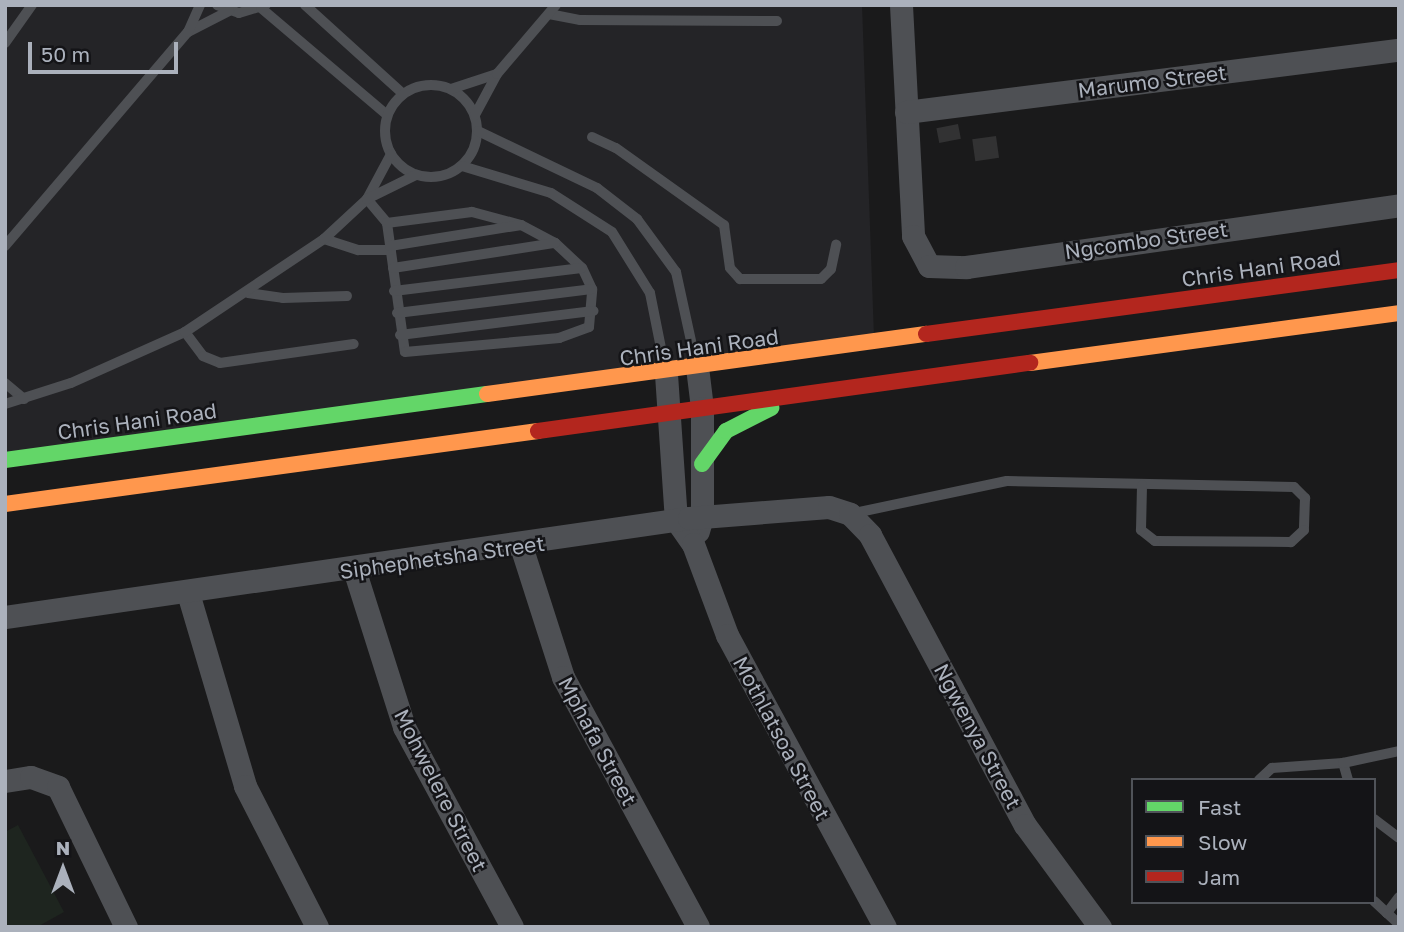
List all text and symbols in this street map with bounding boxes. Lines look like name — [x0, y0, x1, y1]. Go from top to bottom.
scale bar — [32, 28, 182, 72]
text: 50 m — [41, 41, 90, 67]
street label: Marumo Street — [1076, 59, 1228, 103]
street label: Ngcombo Street — [1063, 216, 1229, 264]
street label: Chris Hani Road — [1180, 244, 1342, 292]
street label: Chris Hani Road — [618, 323, 780, 371]
street label: Chris Hani Road — [56, 397, 218, 445]
street label: Siphephetsha Street — [338, 530, 546, 584]
street label: Mothlatsoa Street — [728, 652, 836, 824]
street label: Ngwenya Street — [929, 659, 1027, 813]
street label: Mphafa Street — [553, 672, 643, 810]
street label: Mohwelere Street — [389, 705, 493, 875]
legend — [1131, 778, 1376, 904]
text: Fast — [1198, 794, 1241, 820]
text: Slow — [1198, 829, 1247, 855]
north arrow — [28, 834, 98, 904]
text: N — [56, 836, 70, 859]
text: Jam — [1198, 864, 1240, 890]

